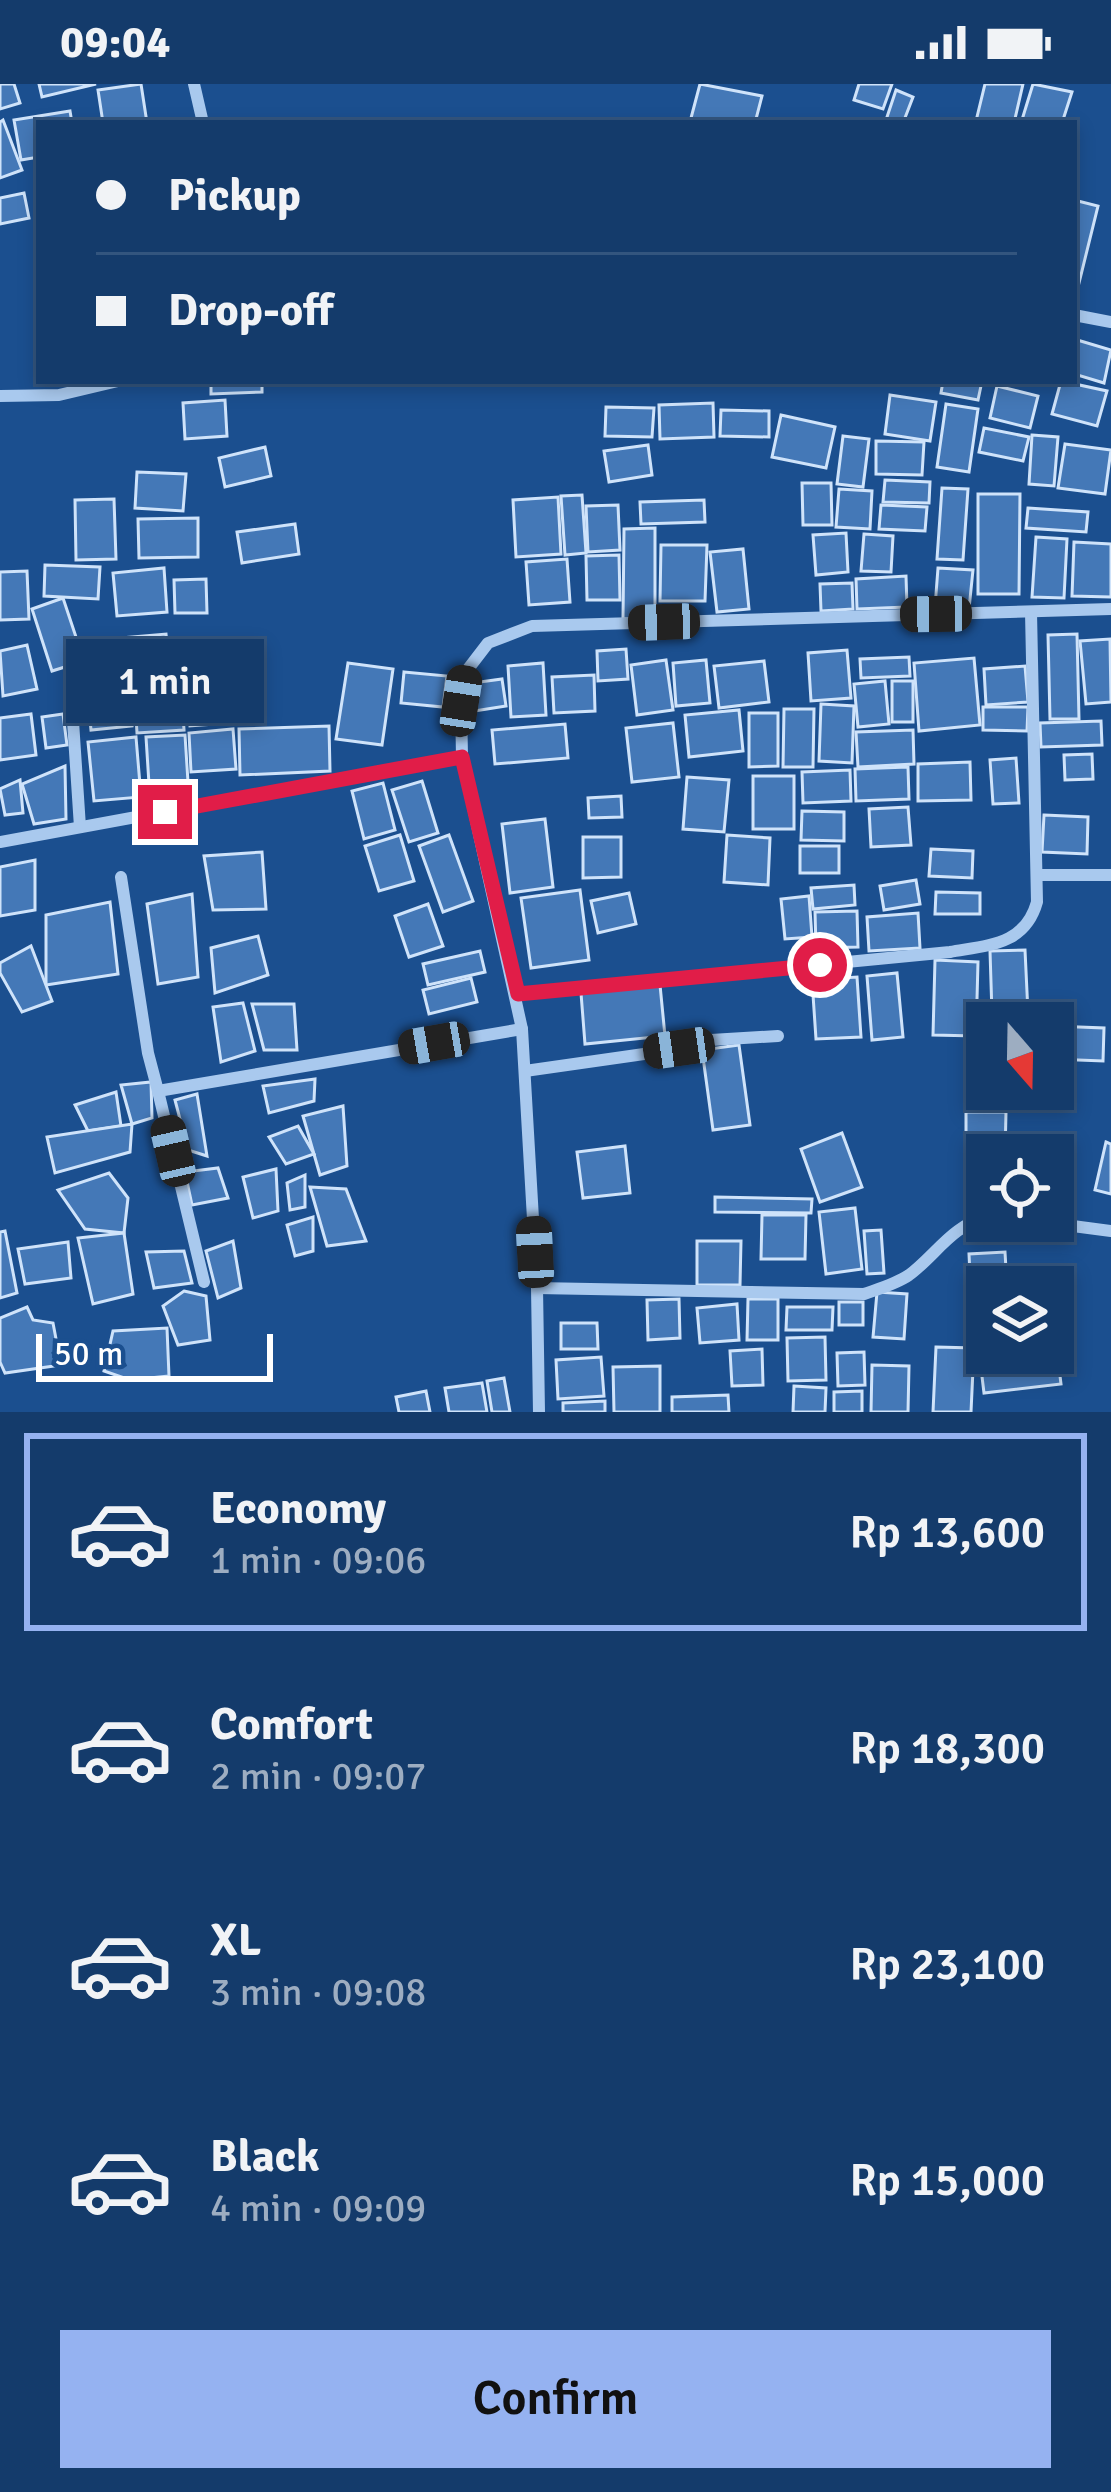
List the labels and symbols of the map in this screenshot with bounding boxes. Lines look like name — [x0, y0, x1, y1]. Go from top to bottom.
car — [900, 595, 972, 633]
car — [627, 603, 701, 641]
callout: 1 min — [66, 638, 264, 722]
car — [438, 663, 484, 739]
route end — [138, 785, 192, 839]
route start — [793, 938, 847, 992]
north arrow — [966, 1002, 1074, 1110]
car — [395, 1019, 473, 1067]
car — [641, 1025, 717, 1071]
car — [147, 1112, 199, 1190]
car — [515, 1215, 555, 1289]
scale bar — [36, 1328, 273, 1381]

